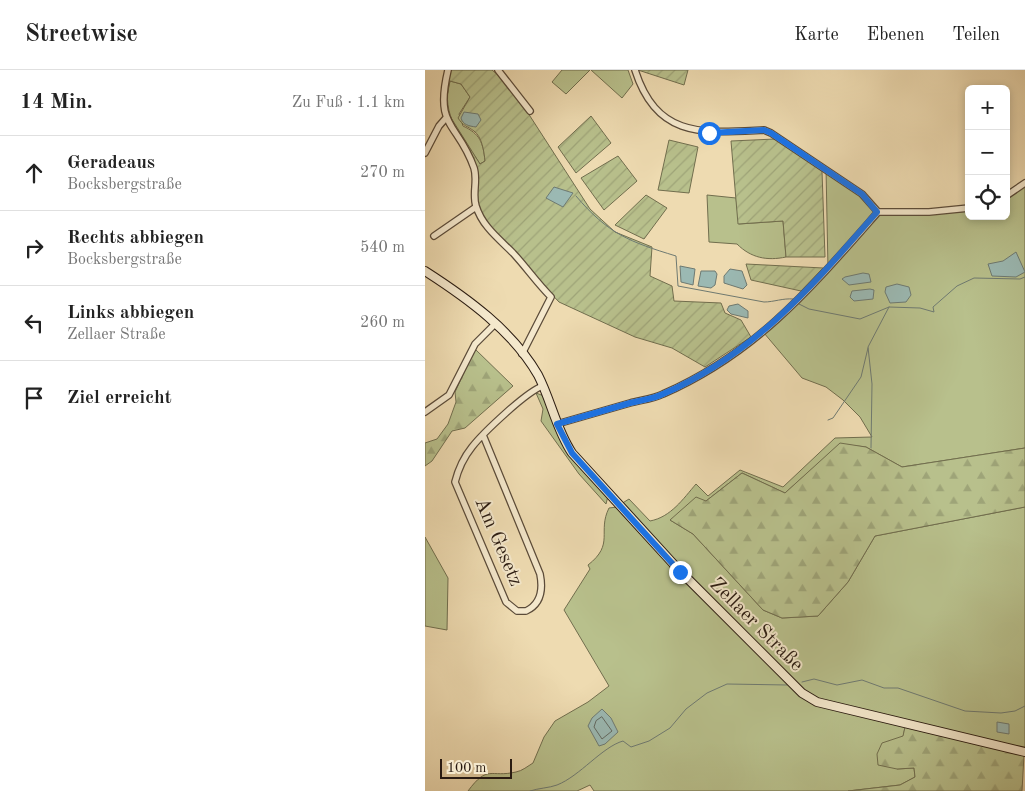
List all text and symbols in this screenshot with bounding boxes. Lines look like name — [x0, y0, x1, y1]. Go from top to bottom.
text: Streetwise — [25, 23, 138, 47]
text: Karte — [794, 26, 839, 44]
text: Ebenen — [867, 26, 924, 44]
text: Teilen — [952, 26, 1000, 44]
map controls — [965, 85, 1010, 220]
button: + — [965, 85, 1010, 130]
text: 14 Min. — [20, 92, 93, 113]
text: Zu Fuß · 1.1 km — [292, 95, 405, 111]
route start — [698, 122, 721, 145]
button: − — [965, 130, 1010, 175]
text: Geradeaus — [67, 154, 155, 173]
icon: ahead — [20, 159, 48, 187]
text: 270 m — [360, 165, 405, 181]
button: locate — [965, 175, 1010, 220]
text: Bocksbergstraße — [67, 177, 182, 193]
text: Rechts abbiegen — [67, 229, 204, 248]
icon: right — [20, 234, 48, 262]
text: 540 m — [360, 240, 405, 256]
text: Bocksbergstraße — [67, 252, 182, 268]
text: Links abbiegen — [67, 304, 194, 323]
icon: left — [20, 309, 48, 337]
text: 260 m — [360, 315, 405, 331]
text: Zellaer Straße — [67, 327, 166, 343]
icon: arrive — [20, 384, 48, 412]
text: Ziel erreicht — [67, 389, 172, 408]
street label: Am Gesetz — [470, 495, 526, 589]
route end — [669, 561, 692, 584]
street label: Zellaer Straße — [705, 574, 807, 676]
scale bar — [440, 756, 513, 779]
text: 100 m — [447, 761, 486, 775]

